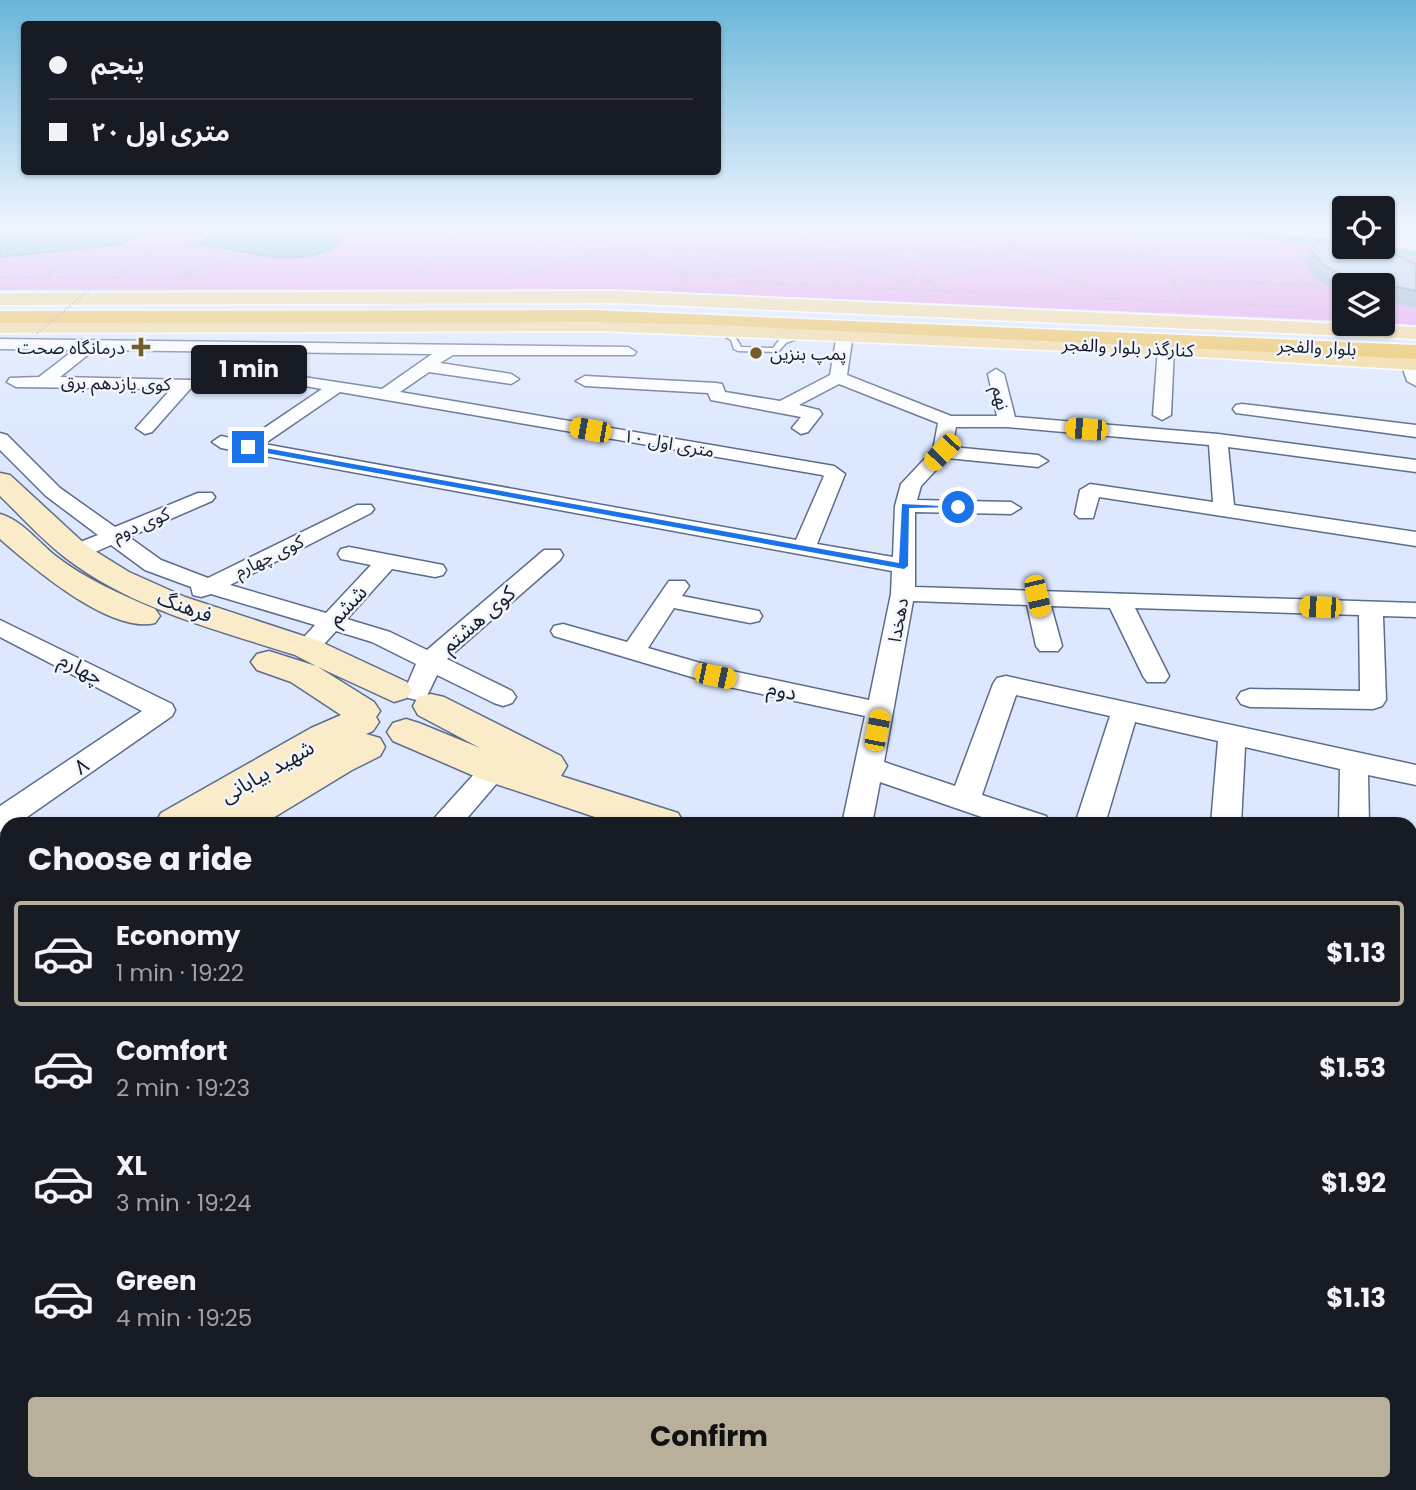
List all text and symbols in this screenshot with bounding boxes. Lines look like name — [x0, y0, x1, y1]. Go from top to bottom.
text: پنجم — [91, 47, 145, 83]
text: ۲۰ متری اول — [91, 114, 230, 150]
map controls — [1332, 196, 1395, 336]
button: locate — [1332, 196, 1395, 259]
button: layers — [1332, 273, 1395, 336]
street label: کنارگذر بلوار والفجر — [1060, 331, 1195, 363]
street label: بلوار والفجر — [1276, 332, 1357, 362]
place label: درمانگاه صحت — [17, 335, 125, 360]
marker: درمانگاه صحت — [131, 337, 151, 357]
place label: پمپ بنزین — [770, 341, 846, 366]
marker: پمپ بنزین — [748, 345, 764, 361]
callout: 1 min — [190, 346, 306, 394]
text: 1 min — [219, 353, 279, 385]
street label: کوی یازدهم برق — [61, 370, 172, 397]
street label: نهم — [985, 383, 1016, 413]
car — [568, 416, 613, 444]
car — [1065, 417, 1108, 441]
street label: ۱۰ متری اول — [622, 423, 716, 463]
car — [920, 430, 965, 474]
route end — [232, 431, 264, 463]
route start — [942, 491, 974, 523]
street label: کوی دوم — [109, 501, 175, 549]
street label: کوی چهارم — [230, 528, 309, 585]
car — [1023, 573, 1052, 619]
street label: ششم — [321, 578, 374, 632]
street label: کوی هشتم — [435, 578, 522, 660]
street label: فرهنگ — [153, 583, 217, 629]
street label: دهخدا — [882, 596, 914, 644]
car — [1299, 596, 1342, 618]
street label: چهارم — [53, 645, 108, 693]
car — [693, 661, 738, 691]
street label: دوم — [764, 673, 799, 709]
car — [863, 707, 892, 753]
street label: شهید بیابانی — [215, 732, 319, 810]
street label: ۸ — [68, 751, 94, 781]
text: Choose a ride — [28, 836, 252, 881]
text: Economy — [116, 918, 240, 954]
icon: car — [32, 922, 95, 985]
text: $1.13 — [1326, 935, 1386, 971]
text: 1 min · 19:22 — [116, 957, 244, 989]
text: Comfort — [116, 1033, 228, 1069]
icon: car — [32, 1037, 95, 1100]
text: $1.53 — [1319, 1050, 1386, 1086]
text: 2 min · 19:23 — [116, 1072, 250, 1104]
text: XL — [116, 1148, 147, 1184]
icon: car — [32, 1152, 95, 1215]
text: $1.92 — [1321, 1165, 1386, 1201]
text: 3 min · 19:24 — [116, 1187, 251, 1219]
text: Green — [116, 1263, 197, 1299]
icon: car — [32, 1267, 95, 1330]
text: $1.13 — [1326, 1280, 1386, 1316]
text: 4 min · 19:25 — [116, 1302, 252, 1334]
button: Confirm — [28, 1397, 1390, 1477]

